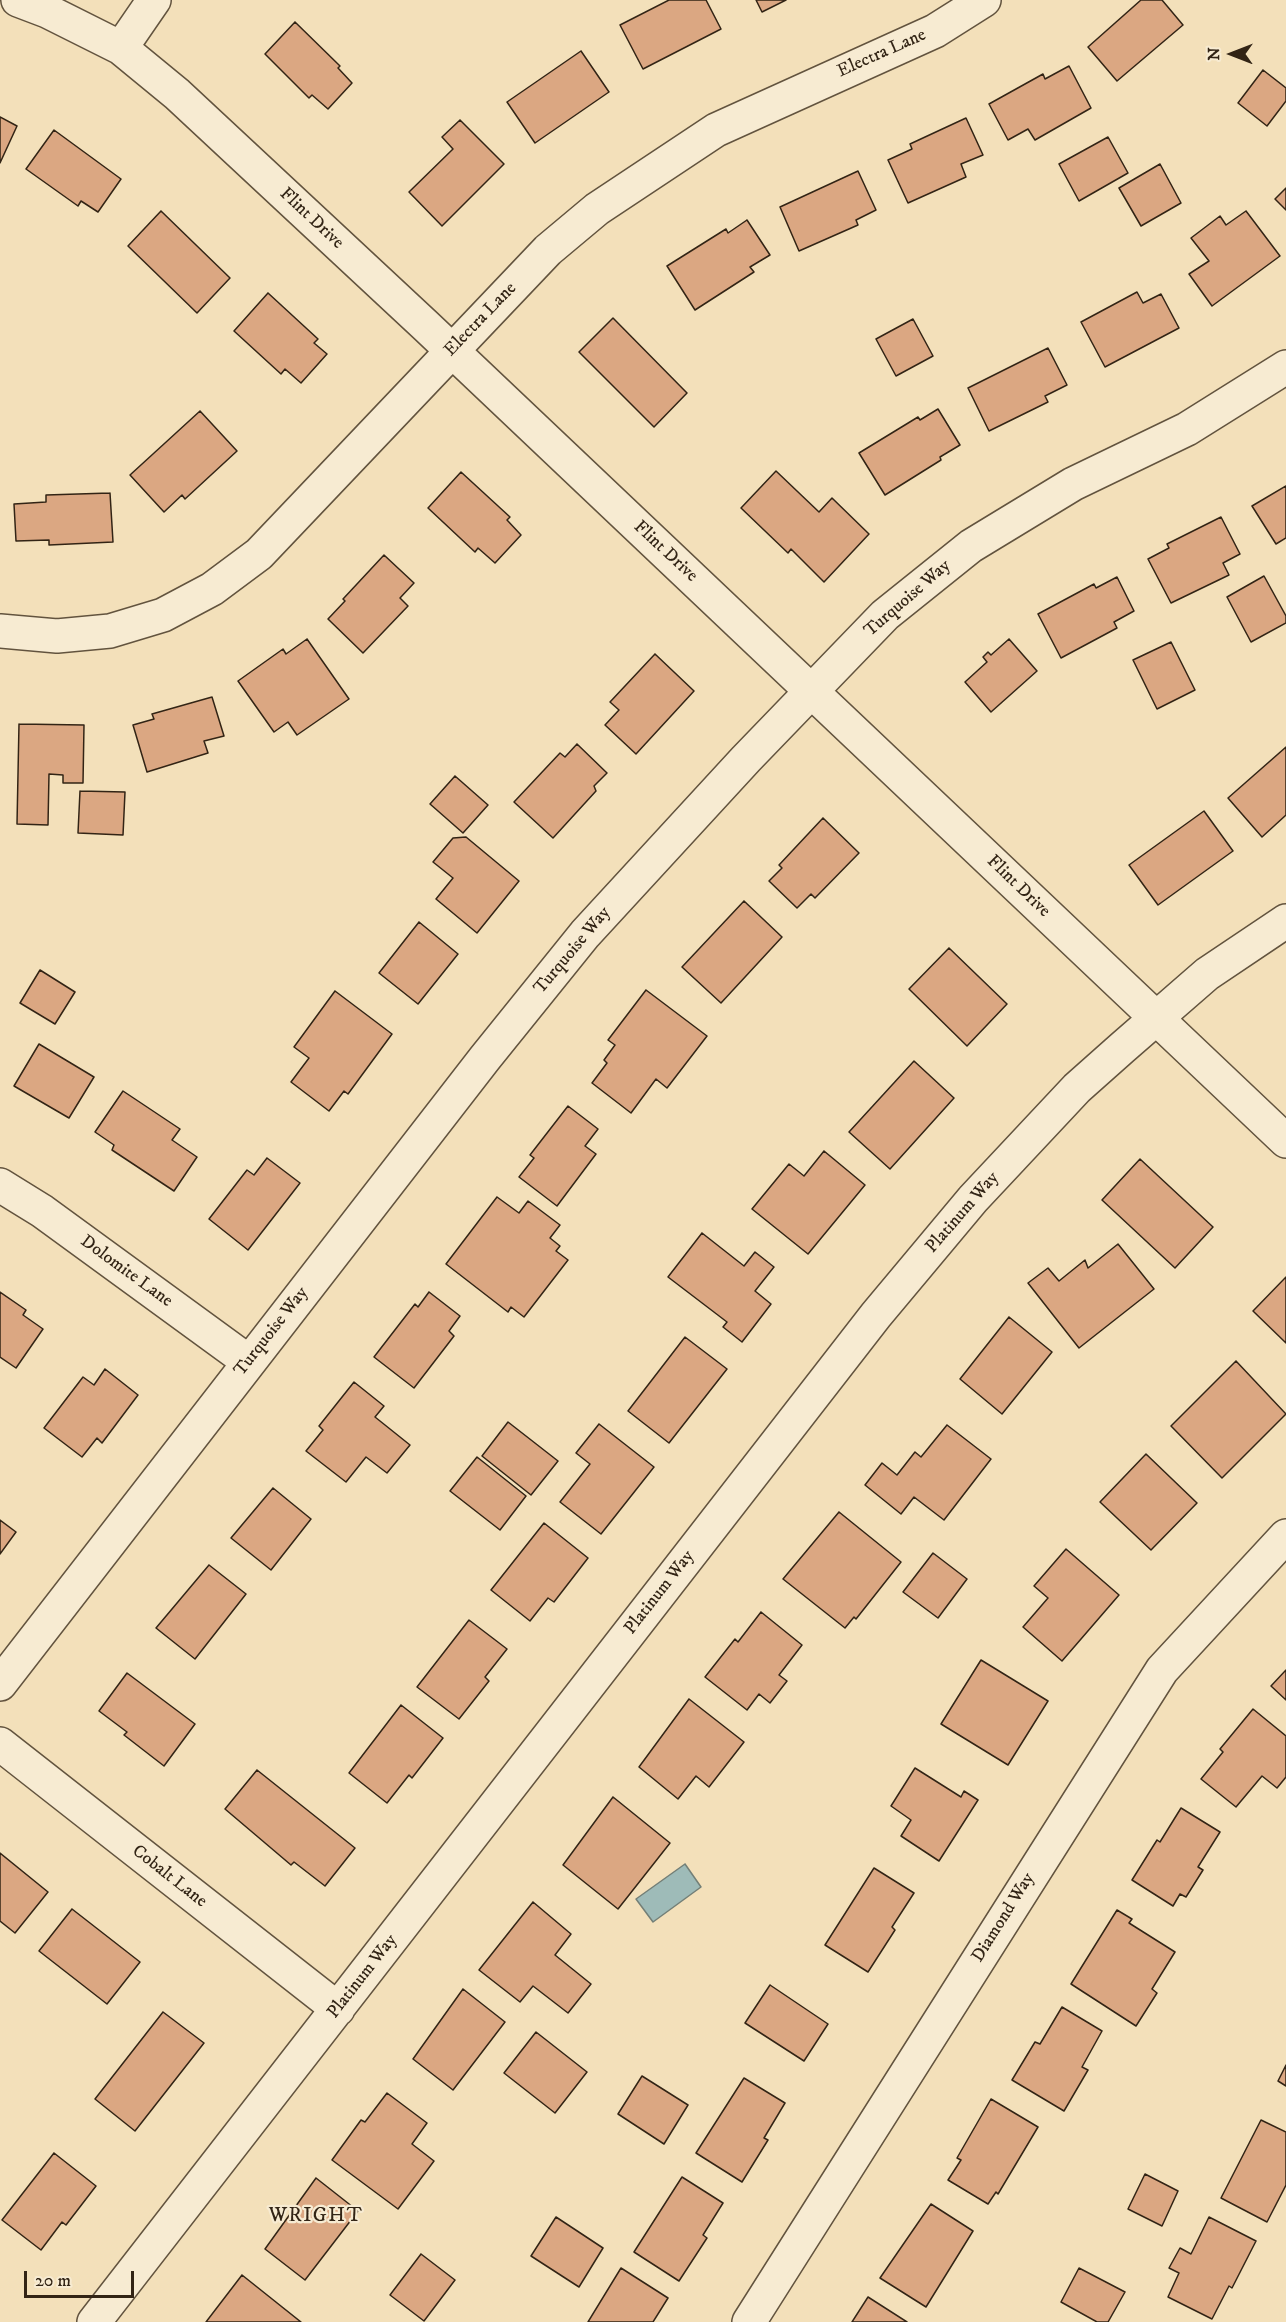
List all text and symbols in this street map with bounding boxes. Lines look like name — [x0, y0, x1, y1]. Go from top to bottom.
north arrow — [1202, 24, 1262, 84]
street label: Electra Lane — [834, 25, 930, 83]
text: N — [1204, 47, 1224, 61]
street label: Flint Drive — [274, 184, 348, 254]
street label: Electra Lane — [440, 278, 522, 362]
street label: Flint Drive — [628, 517, 702, 587]
street label: Turquoise Way — [860, 556, 956, 642]
street label: Flint Drive — [982, 851, 1054, 923]
street label: Turquoise Way — [530, 903, 616, 999]
street label: Platinum Way — [922, 1168, 1004, 1258]
street label: Dolomite Lane — [76, 1231, 176, 1313]
street label: Turquoise Way — [230, 1283, 314, 1381]
street label: Platinum Way — [620, 1547, 700, 1639]
street label: Cobalt Lane — [127, 1841, 211, 1913]
street label: Diamond Way — [968, 1869, 1040, 1967]
street label: Platinum Way — [323, 1931, 403, 2023]
district label: WRIGHT — [269, 2205, 363, 2229]
scale bar — [27, 2259, 136, 2297]
text: 20 m — [35, 2270, 71, 2292]

